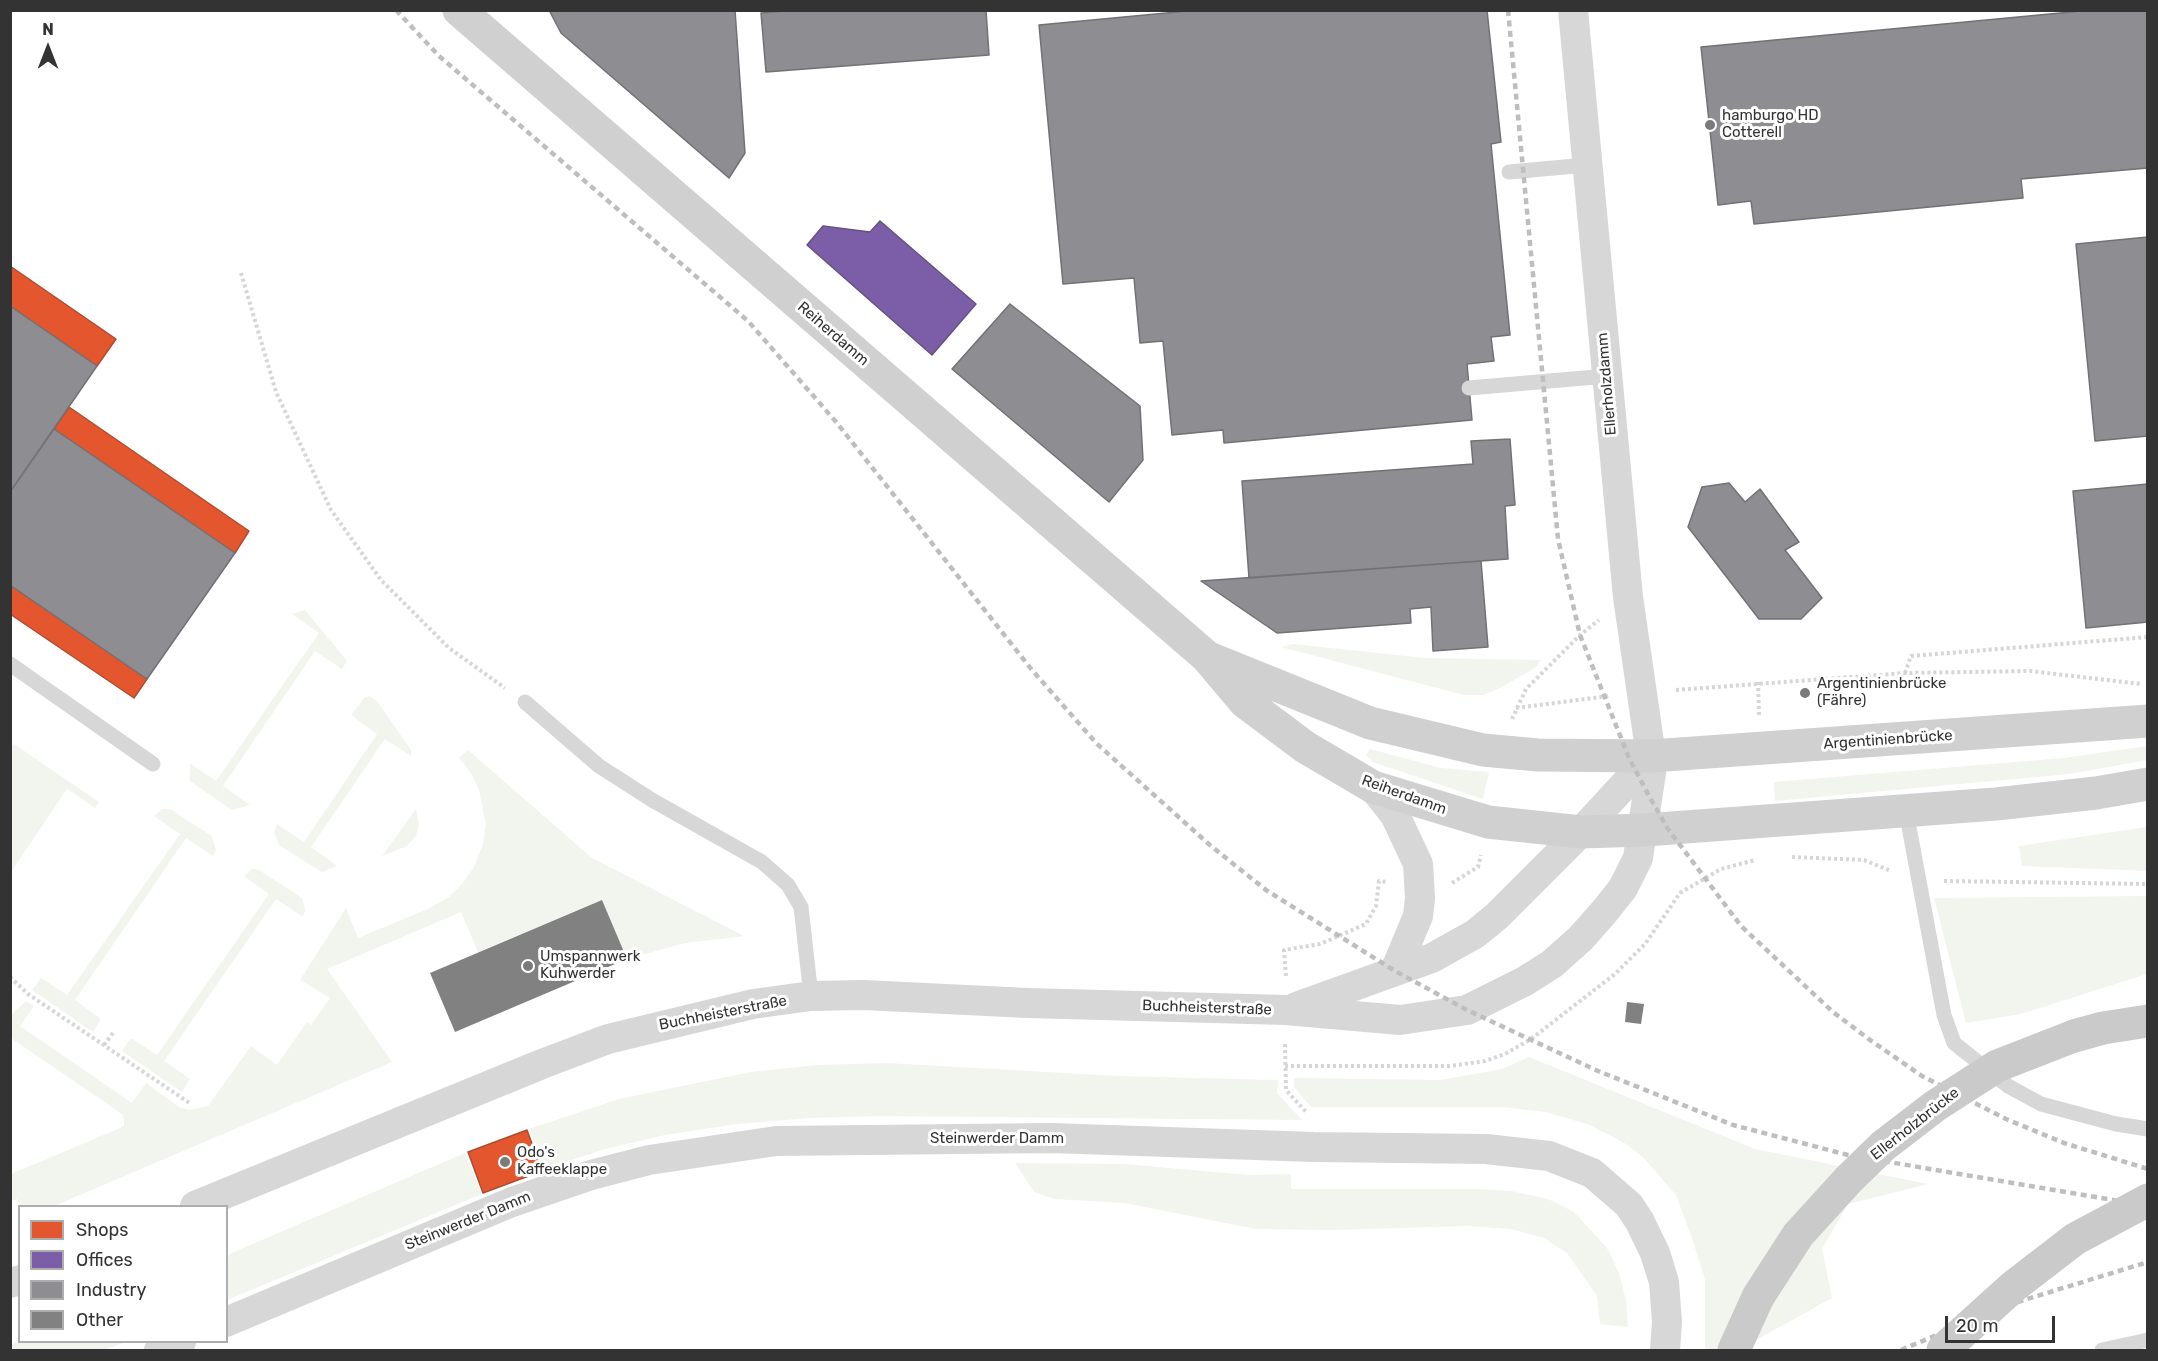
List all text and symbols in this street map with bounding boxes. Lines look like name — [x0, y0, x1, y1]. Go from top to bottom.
north arrow — [18, 18, 78, 78]
text: N — [42, 20, 54, 39]
place label: hamburgo HD Cotterell — [1722, 107, 1819, 142]
marker: hamburgo HD Cotterell — [1703, 118, 1717, 132]
street label: Reiherdamm — [794, 298, 872, 370]
street label: Ellerholzdamm — [1594, 332, 1620, 436]
place label: Argentinienbrücke (Fähre) — [1817, 675, 1946, 710]
marker: Argentinienbrücke (Fähre) — [1798, 686, 1812, 700]
street label: Argentinienbrücke — [1823, 727, 1953, 753]
street label: Reiherdamm — [1359, 771, 1449, 819]
place label: Umspannwerk Kuhwerder — [540, 948, 640, 983]
marker: Umspannwerk Kuhwerder — [521, 959, 535, 973]
street label: Buchheisterstraße — [658, 992, 788, 1034]
street label: Buchheisterstraße — [1142, 997, 1272, 1019]
street label: Ellerholzbrücke — [1867, 1084, 1963, 1164]
street label: Steinwerder Damm — [930, 1130, 1064, 1148]
place label: Odo's Kaffeeklappe — [517, 1144, 607, 1179]
marker: Odo's Kaffeeklappe — [498, 1155, 512, 1169]
street label: Steinwerder Damm — [403, 1188, 533, 1254]
legend — [18, 1205, 228, 1343]
text: Shops — [76, 1219, 128, 1241]
text: Offices — [76, 1249, 133, 1271]
text: Industry — [76, 1279, 146, 1301]
scale bar — [1948, 1304, 2058, 1342]
text: Other — [76, 1309, 123, 1331]
text: 20 m — [1956, 1315, 1998, 1337]

